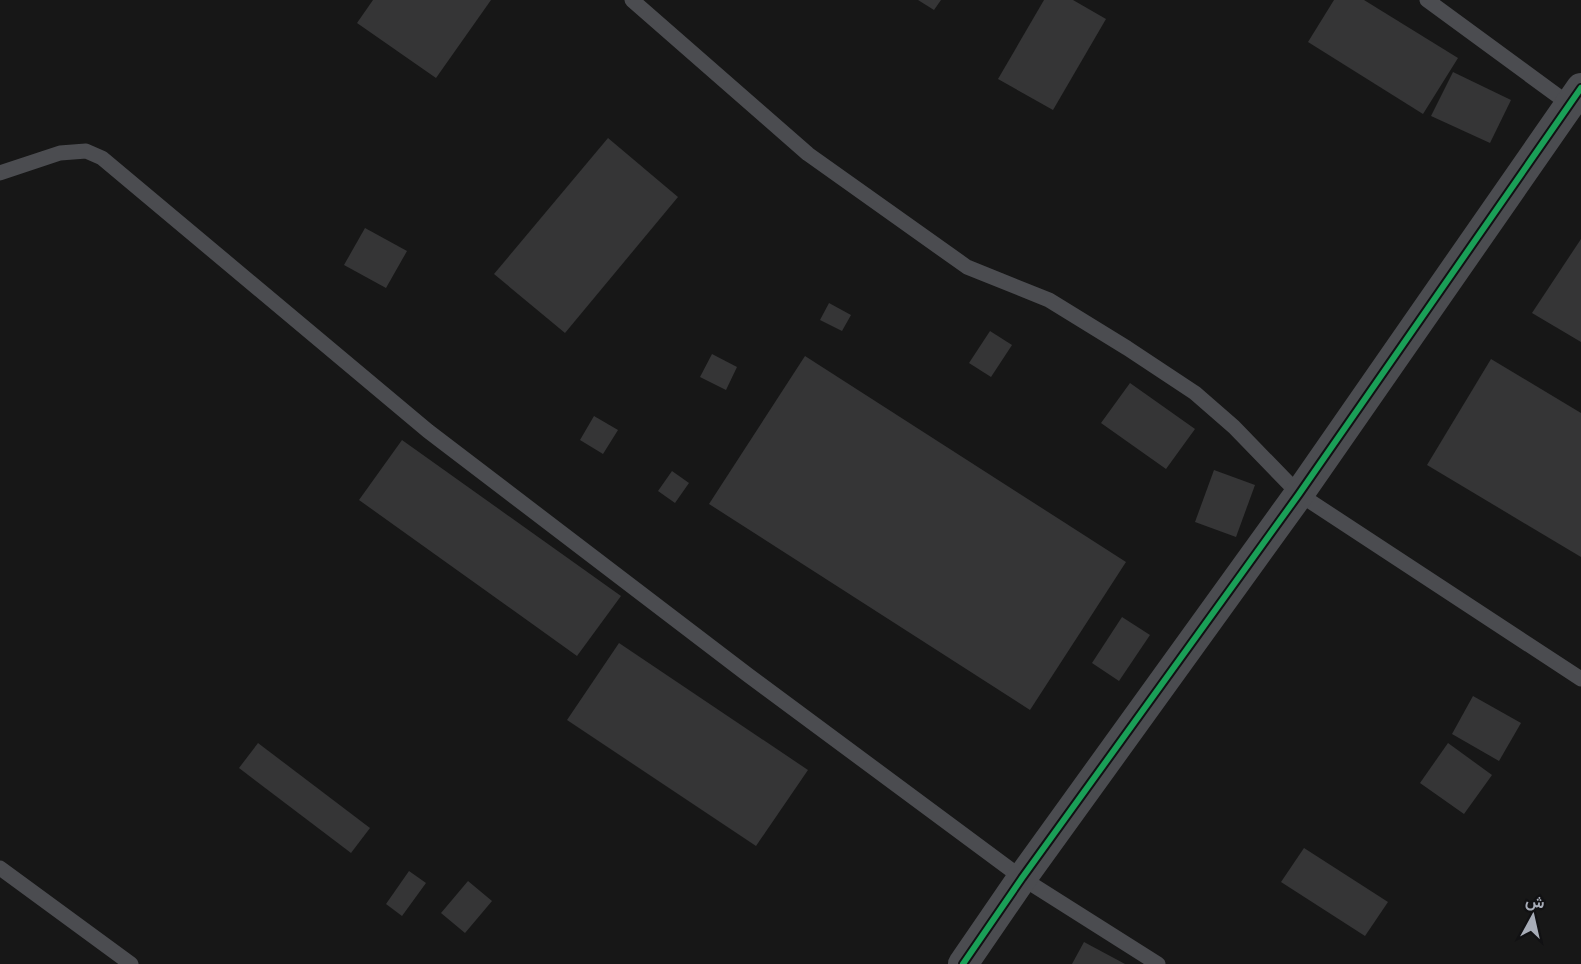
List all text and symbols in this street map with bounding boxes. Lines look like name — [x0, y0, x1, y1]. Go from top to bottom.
north arrow — [1503, 886, 1563, 946]
text: ش — [1524, 891, 1546, 912]

